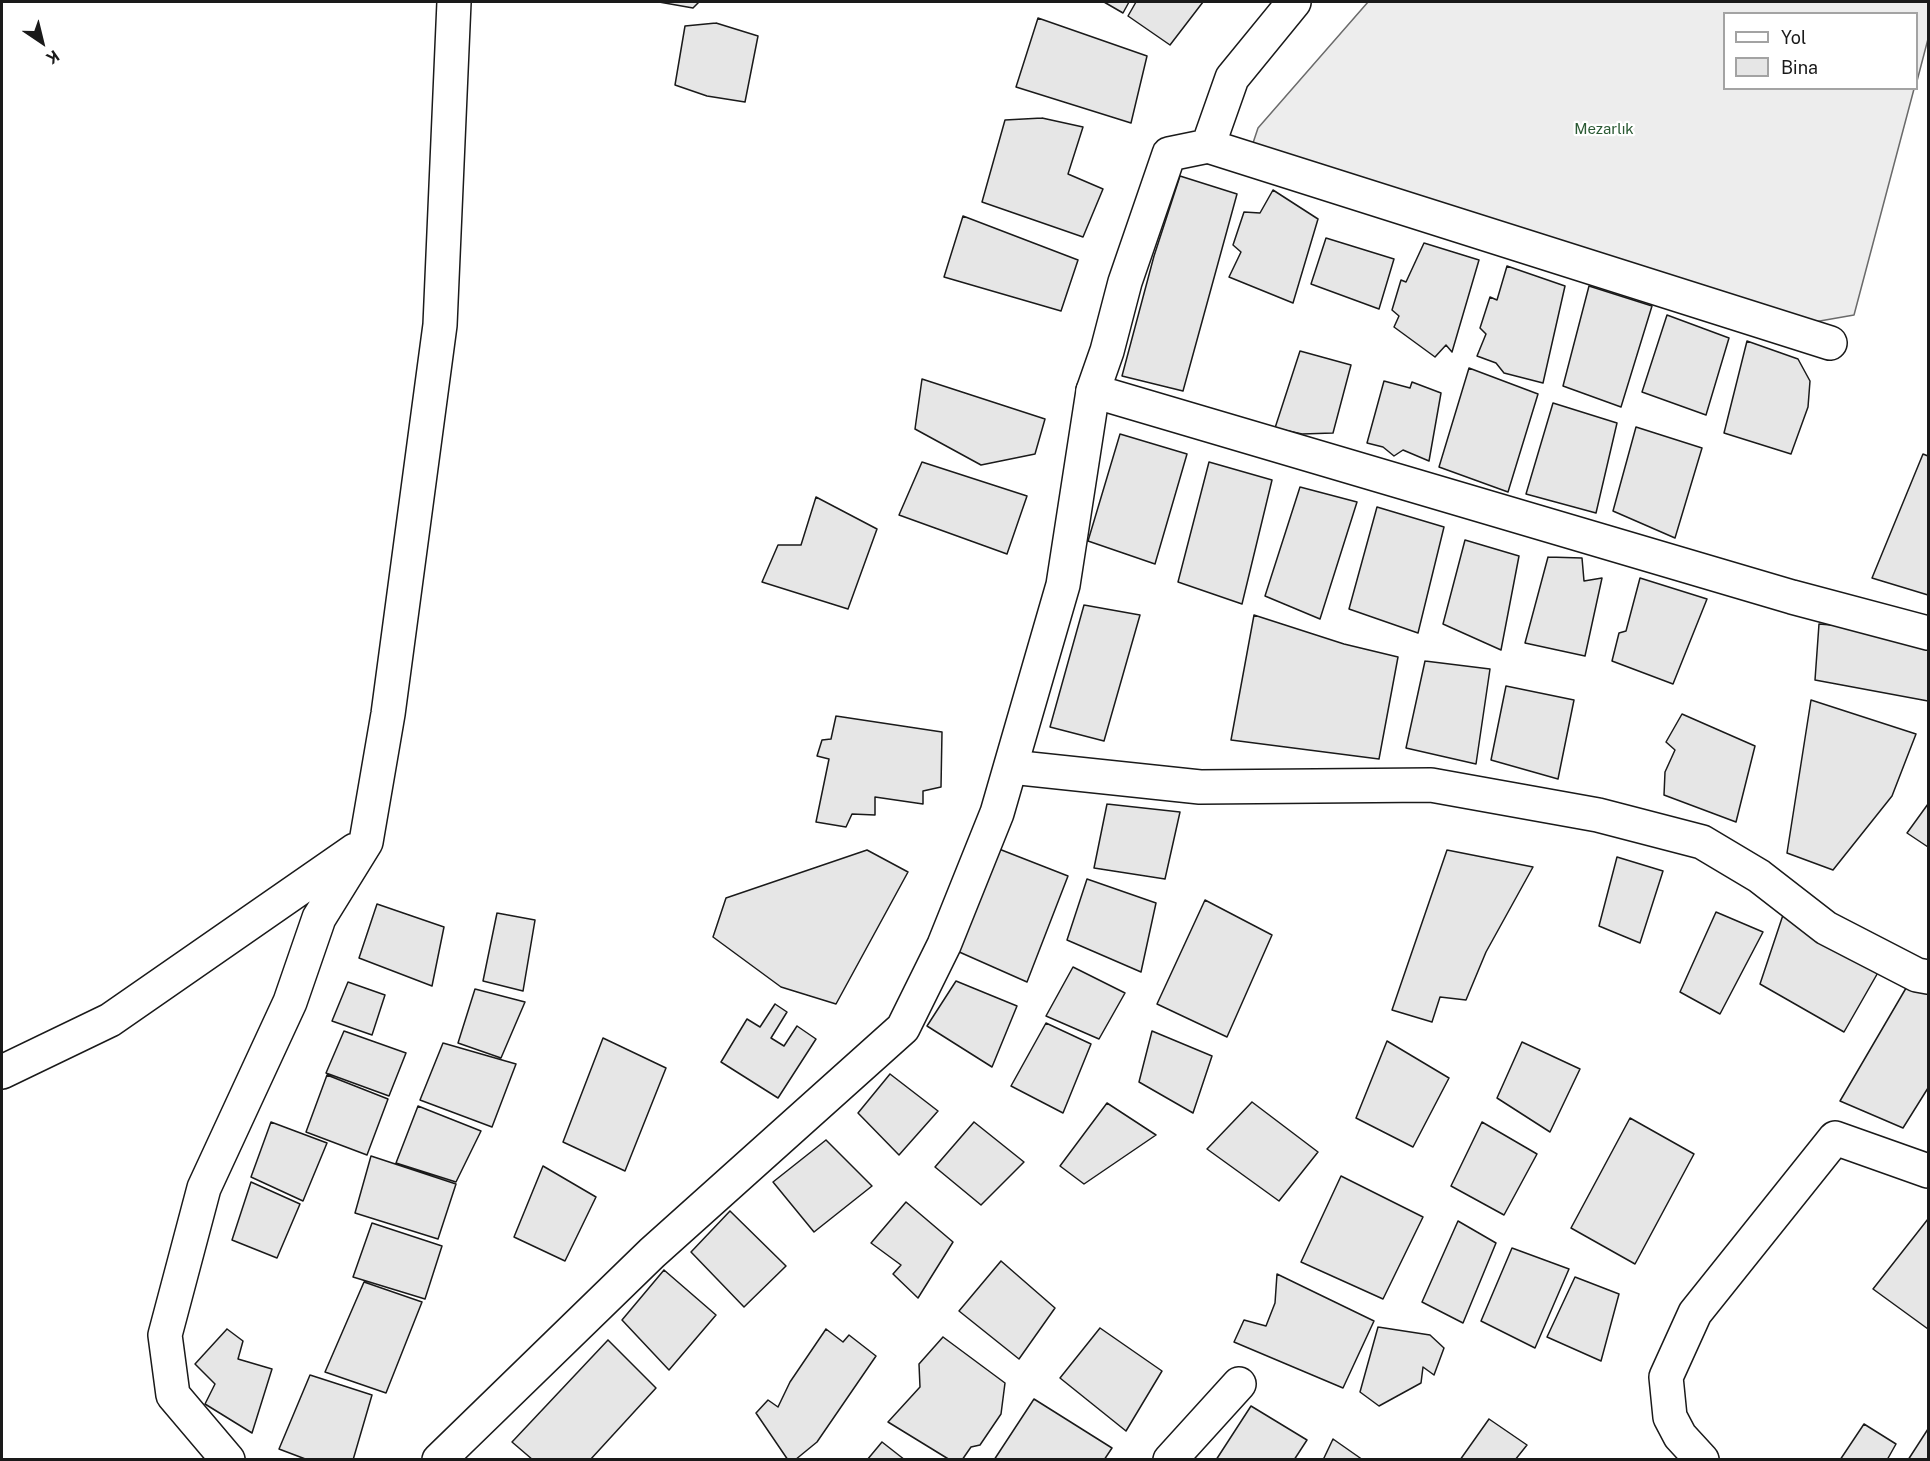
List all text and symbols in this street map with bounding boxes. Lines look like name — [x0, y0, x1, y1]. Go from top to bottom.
north arrow — [12, 12, 72, 72]
legend — [1723, 12, 1918, 90]
text: Yol — [1781, 27, 1806, 48]
text: K — [42, 46, 63, 68]
text: Bina — [1781, 57, 1818, 78]
park label: Mezarlık — [1574, 120, 1634, 138]

